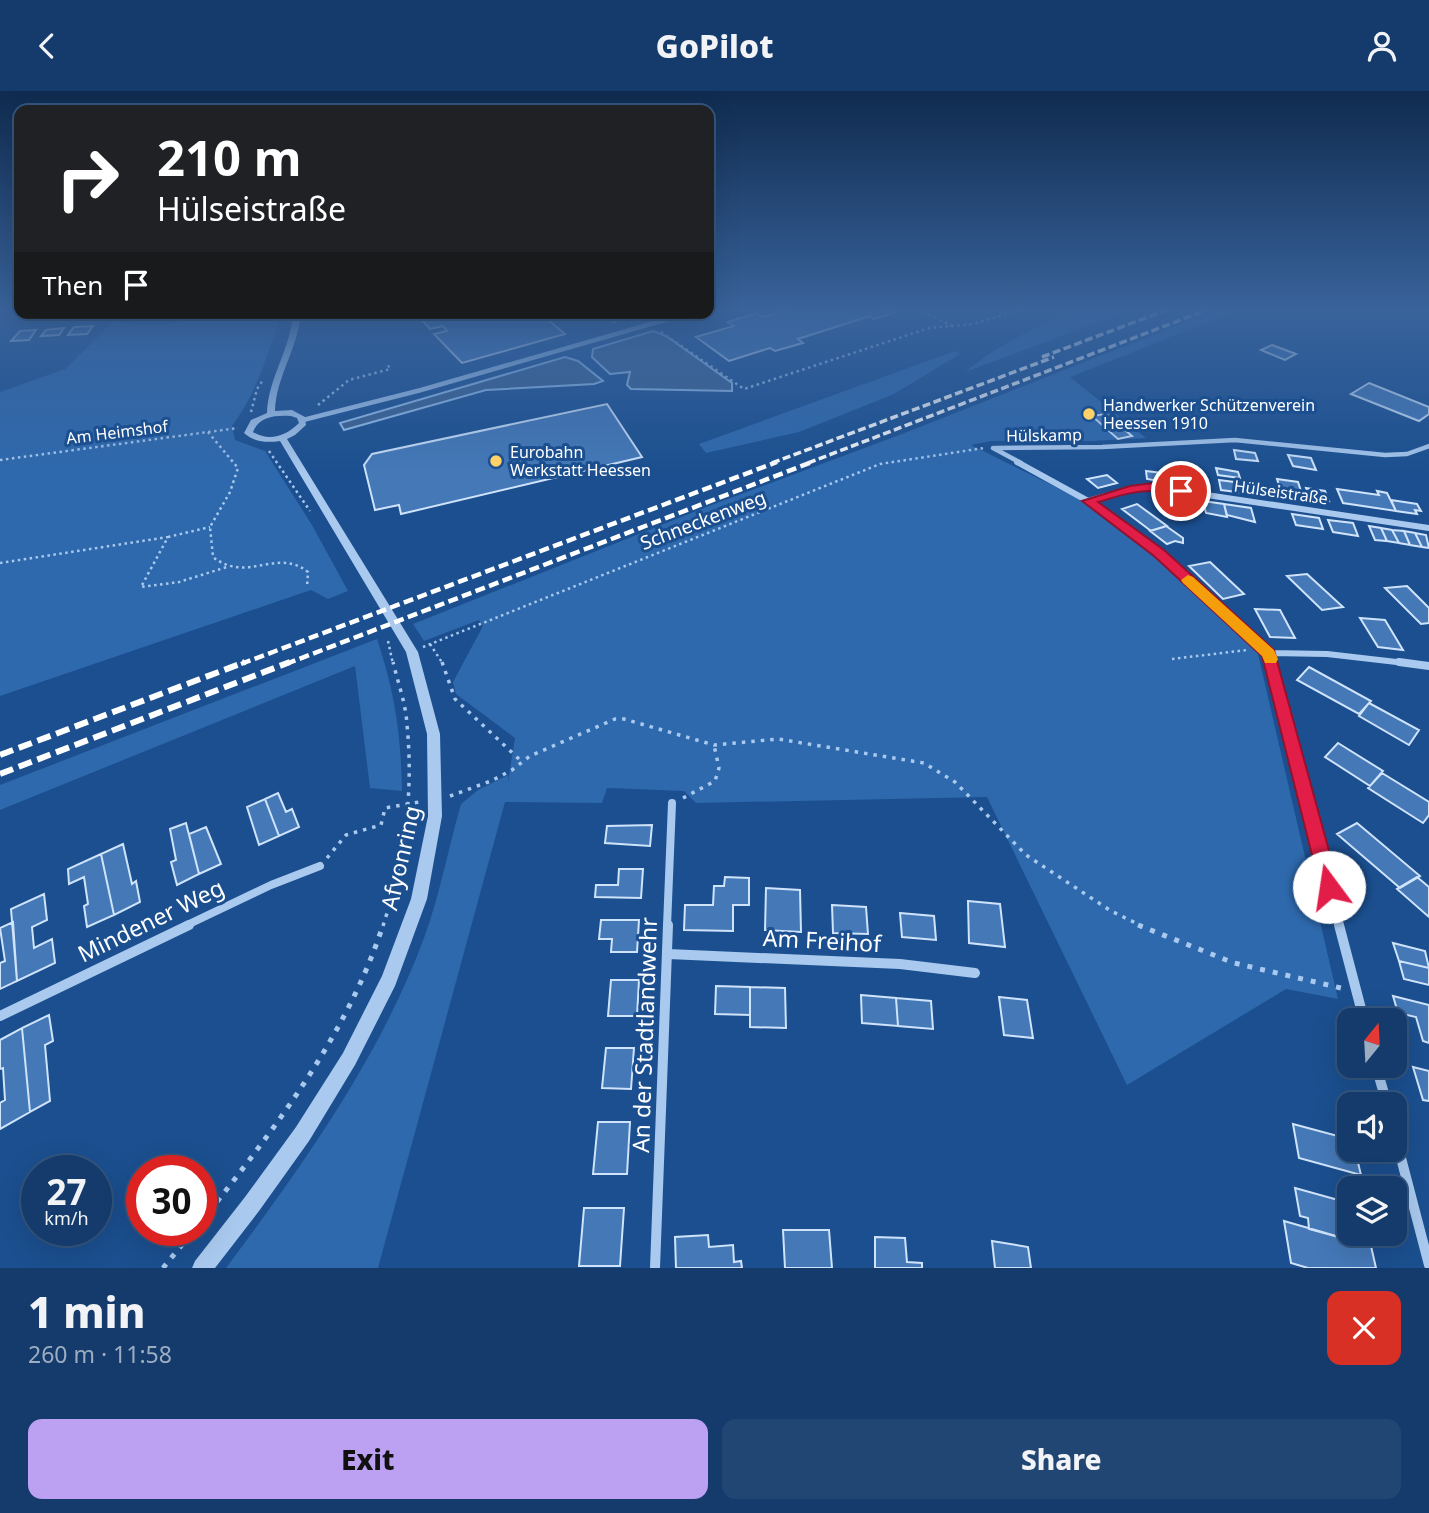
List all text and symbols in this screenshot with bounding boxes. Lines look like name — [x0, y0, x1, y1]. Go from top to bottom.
text: GoPilot — [656, 24, 773, 67]
icon: back — [28, 27, 66, 65]
icon: person — [1363, 27, 1401, 65]
text: 210 m — [157, 124, 302, 190]
icon: right — [42, 133, 133, 224]
text: Hülseistraße — [157, 187, 346, 230]
icon: arrive — [117, 266, 155, 304]
text: Then — [42, 267, 103, 303]
place label: Handwerker Schützenverein Heessen 1910 — [1103, 394, 1315, 434]
marker: Handwerker Schützenverein Heessen 1910 — [1081, 406, 1097, 422]
street label: Am Heimshof — [65, 415, 170, 449]
street label: Hülskamp — [1006, 423, 1082, 447]
place label: Eurobahn Werkstatt Heessen — [510, 441, 651, 481]
marker: Eurobahn Werkstatt Heessen — [488, 453, 504, 469]
pin — [1151, 461, 1211, 521]
icon: arrive — [1162, 472, 1200, 510]
street label: Hülseistraße — [1233, 475, 1329, 509]
street label: Schneckenweg — [636, 484, 770, 556]
street label: Afyonring — [372, 802, 428, 913]
position arrow — [1292, 850, 1366, 924]
street label: Mindener Weg — [72, 871, 229, 969]
street label: An der Stadtlandwehr — [624, 916, 664, 1153]
street label: Am Freihof — [762, 921, 883, 959]
north arrow — [1337, 1008, 1407, 1078]
map controls — [1337, 1008, 1407, 1246]
button: sound — [1337, 1092, 1407, 1162]
speed limit sign: 30 — [126, 1155, 217, 1246]
text: 27 — [46, 1168, 87, 1215]
button: layers — [1337, 1176, 1407, 1246]
text: km/h — [44, 1206, 89, 1230]
text: 1 min — [28, 1283, 145, 1340]
button: close — [1327, 1291, 1401, 1365]
text: 260 m · 11:58 — [28, 1338, 172, 1370]
button: Exit — [28, 1419, 708, 1499]
button: Share — [722, 1419, 1401, 1499]

